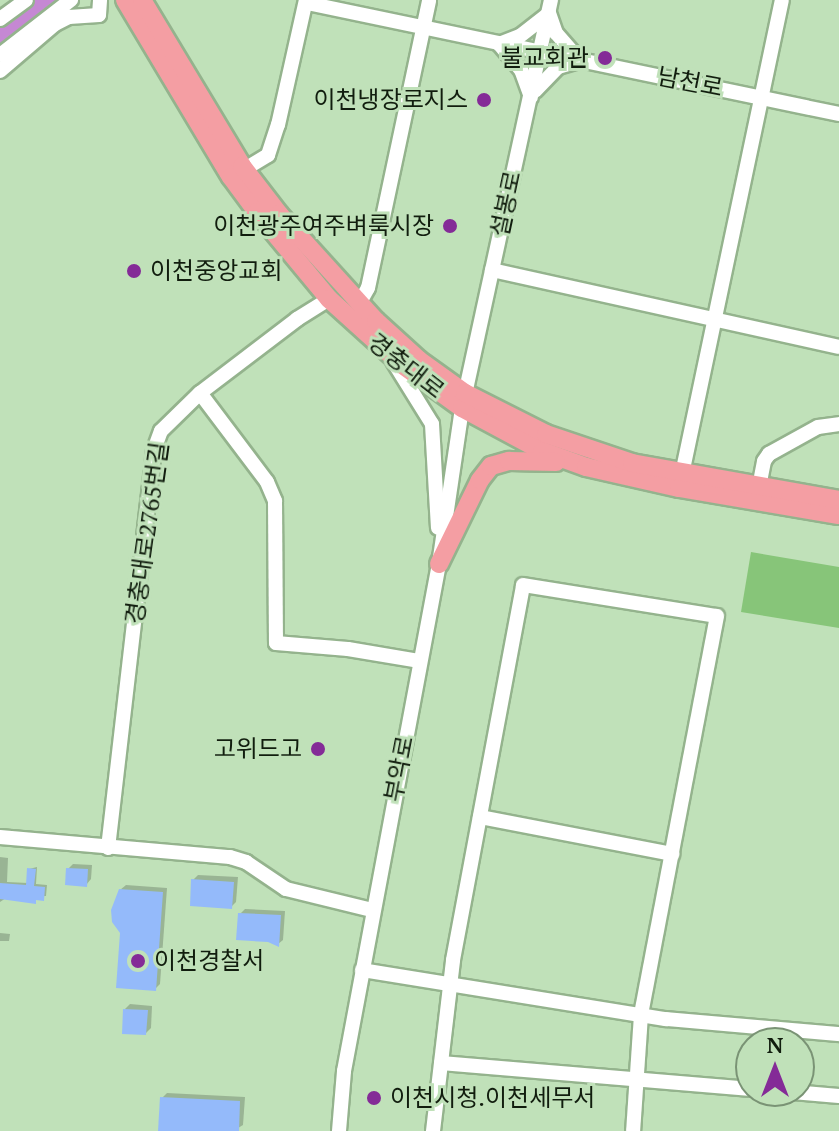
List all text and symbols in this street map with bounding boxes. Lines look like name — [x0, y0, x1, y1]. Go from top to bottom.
place label: 불교회관 — [501, 44, 589, 72]
marker: 불교회관 — [596, 49, 614, 67]
street label: 남천로 — [655, 62, 725, 102]
place label: 이천냉장로지스 — [313, 86, 468, 114]
marker: 이천냉장로지스 — [475, 91, 493, 109]
street label: 설봉로 — [485, 169, 527, 239]
place label: 이천광주여주벼룩시장 — [213, 212, 434, 240]
marker: 이천광주여주벼룩시장 — [441, 217, 459, 235]
place label: 이천중앙교회 — [150, 257, 282, 285]
marker: 이천중앙교회 — [125, 262, 143, 280]
street label: 경충대로 — [362, 327, 450, 405]
street label: 경충대로2765번길 — [120, 440, 174, 626]
street label: 부악로 — [379, 734, 419, 804]
place label: 고위드고 — [214, 735, 302, 763]
marker: 고위드고 — [309, 740, 327, 758]
place label: 이천경찰서 — [154, 947, 264, 975]
marker: 이천경찰서 — [129, 952, 147, 970]
north arrow — [735, 1027, 815, 1107]
text: N — [767, 1030, 783, 1059]
place label: 이천시청.이천세무서 — [390, 1084, 595, 1112]
marker: 이천시청.이천세무서 — [365, 1089, 383, 1107]

